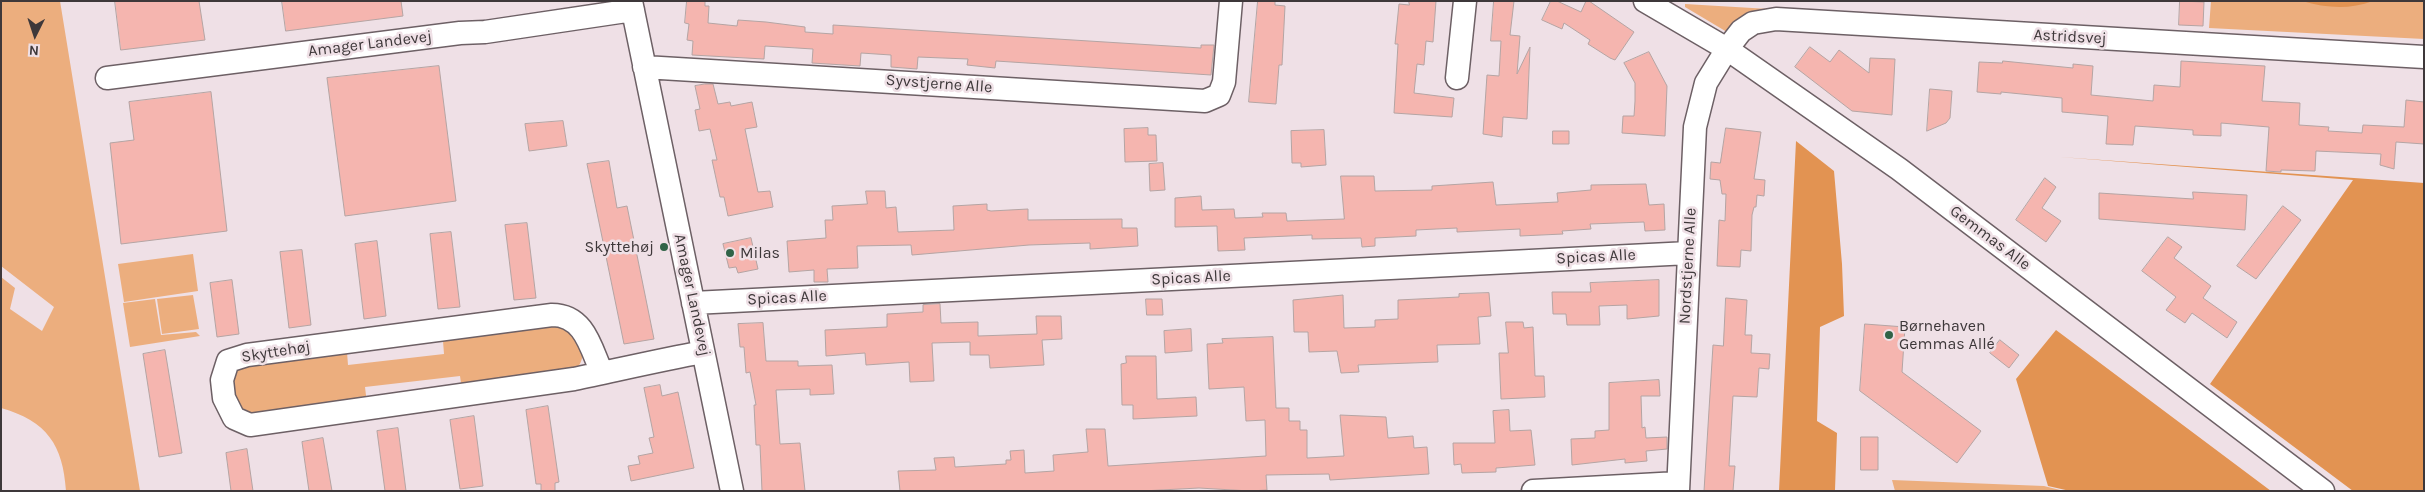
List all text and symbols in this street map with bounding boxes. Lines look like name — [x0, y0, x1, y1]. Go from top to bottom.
north arrow — [10, 10, 60, 60]
street label: Astridsvej — [2033, 25, 2107, 49]
street label: Amager Landevej — [307, 27, 433, 61]
text: N — [28, 42, 40, 59]
street label: Syvstjerne Alle — [885, 71, 993, 97]
street label: Gemmas Alle — [1946, 201, 2034, 275]
street label: Nordstjerne Alle — [1675, 207, 1701, 325]
street label: Amager Landevej — [670, 232, 714, 358]
place label: Skyttehøj — [584, 237, 654, 257]
marker: Skyttehøj — [658, 241, 670, 253]
place label: Milas — [740, 243, 780, 263]
street label: Spicas Alle — [1556, 245, 1636, 269]
marker: Milas — [724, 247, 736, 259]
street label: Spicas Alle — [1151, 266, 1231, 290]
street label: Spicas Alle — [747, 286, 827, 310]
place label: Børnehaven Gemmas Allé — [1899, 316, 1995, 354]
marker: Børnehaven Gemmas Allé — [1883, 329, 1895, 341]
street label: Skyttehøj — [240, 337, 312, 367]

